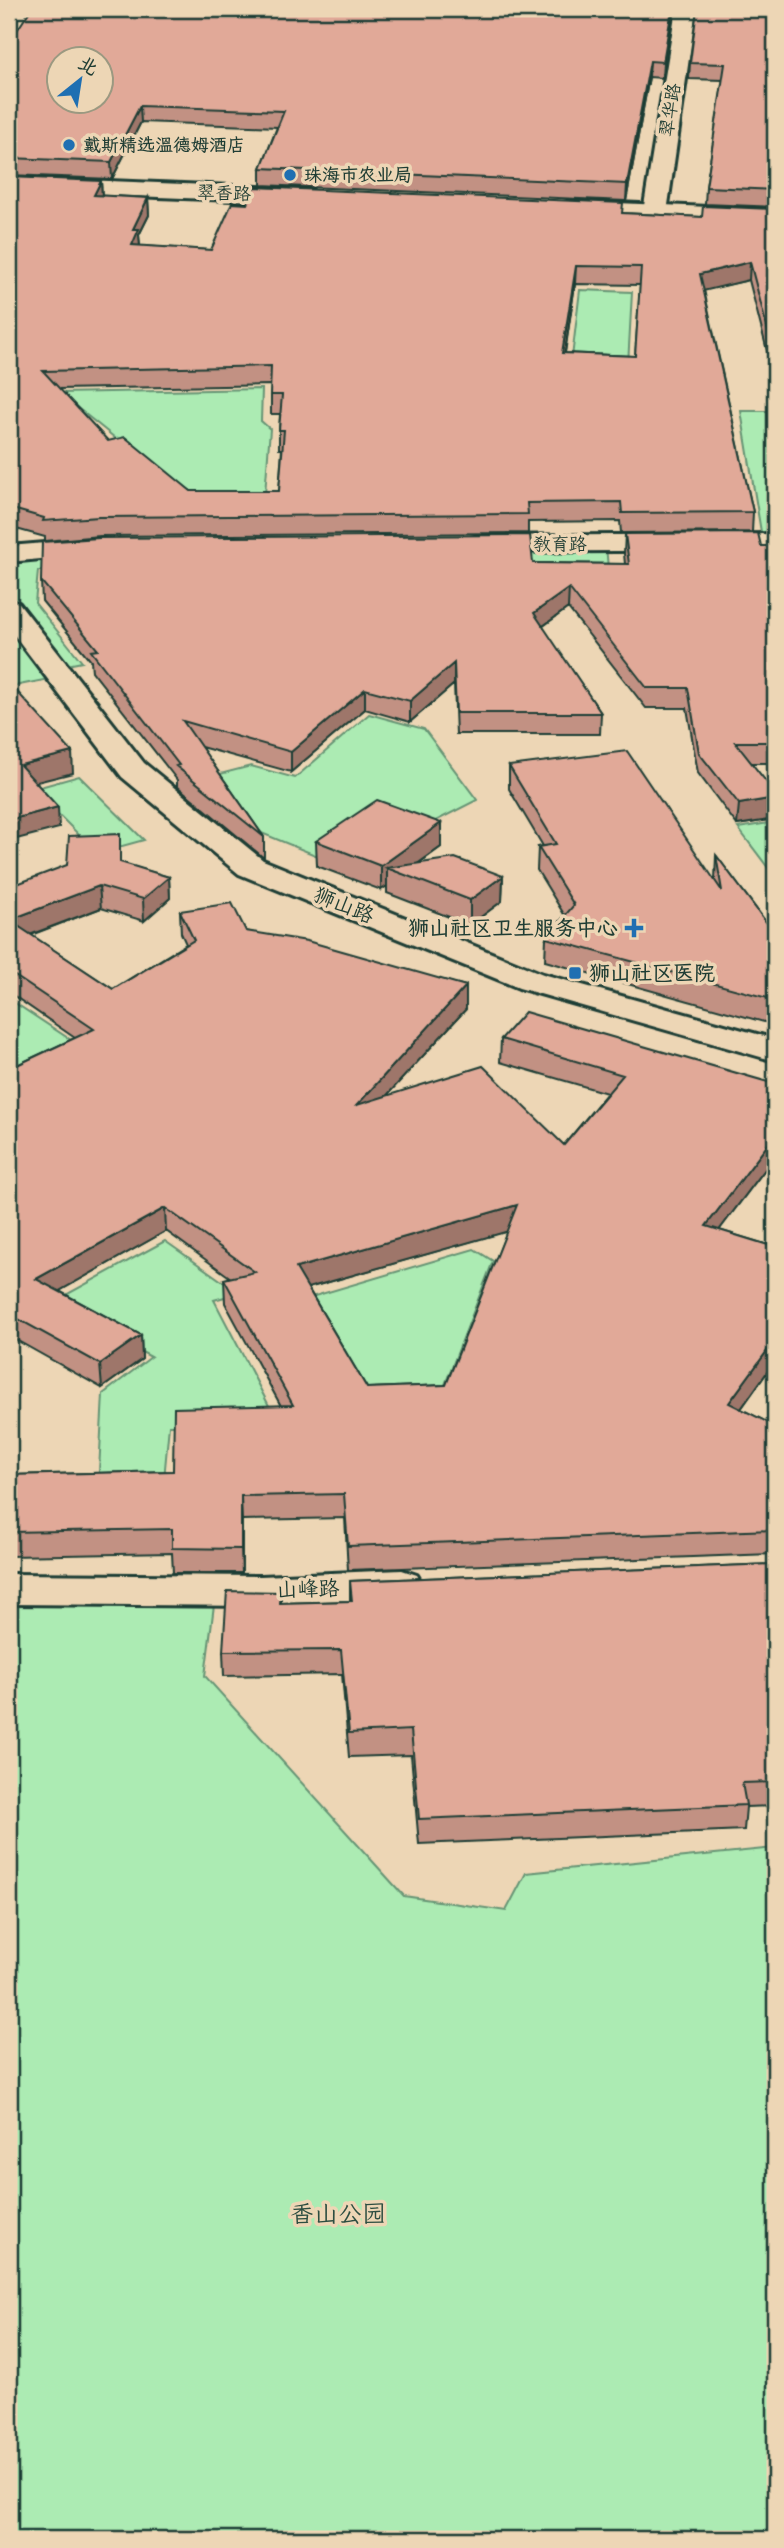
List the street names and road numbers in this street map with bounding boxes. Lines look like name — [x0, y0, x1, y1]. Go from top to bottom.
street label: 翠华路 — [655, 82, 687, 139]
street label: 翠香路 — [197, 181, 251, 207]
street label: 教育路 — [533, 533, 587, 557]
street label: 狮山路 — [309, 881, 378, 931]
street label: 山峰路 — [276, 1575, 340, 1605]

